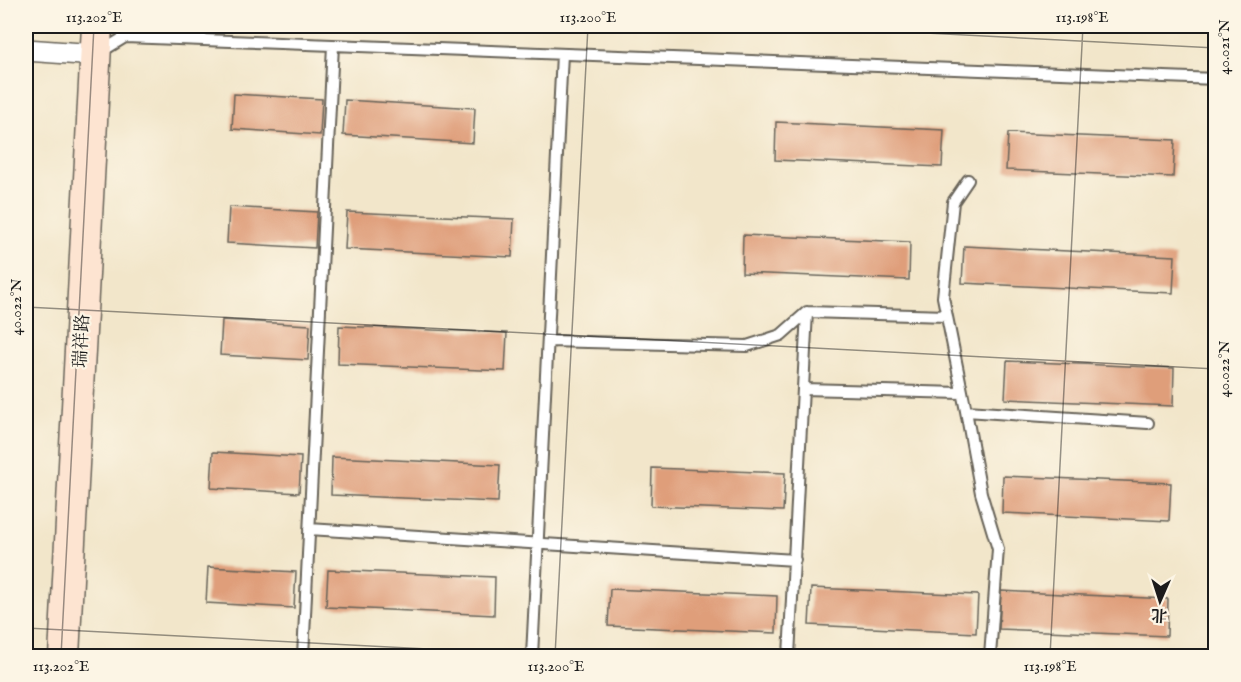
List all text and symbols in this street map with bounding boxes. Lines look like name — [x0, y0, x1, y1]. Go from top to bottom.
text: 113.202°E — [66, 8, 122, 27]
text: 113.200°E — [560, 8, 616, 27]
text: 113.198°E — [1055, 8, 1109, 27]
text: 40.021°N — [1215, 19, 1234, 75]
text: 40.022°N — [7, 278, 26, 336]
street label: 瑞祥路 — [70, 314, 95, 369]
text: 40.022°N — [1215, 340, 1234, 398]
north arrow — [1130, 571, 1190, 631]
text: 北 — [1151, 604, 1168, 624]
text: 113.202°E — [33, 657, 89, 676]
text: 113.200°E — [528, 657, 584, 676]
text: 113.198°E — [1023, 657, 1077, 676]

